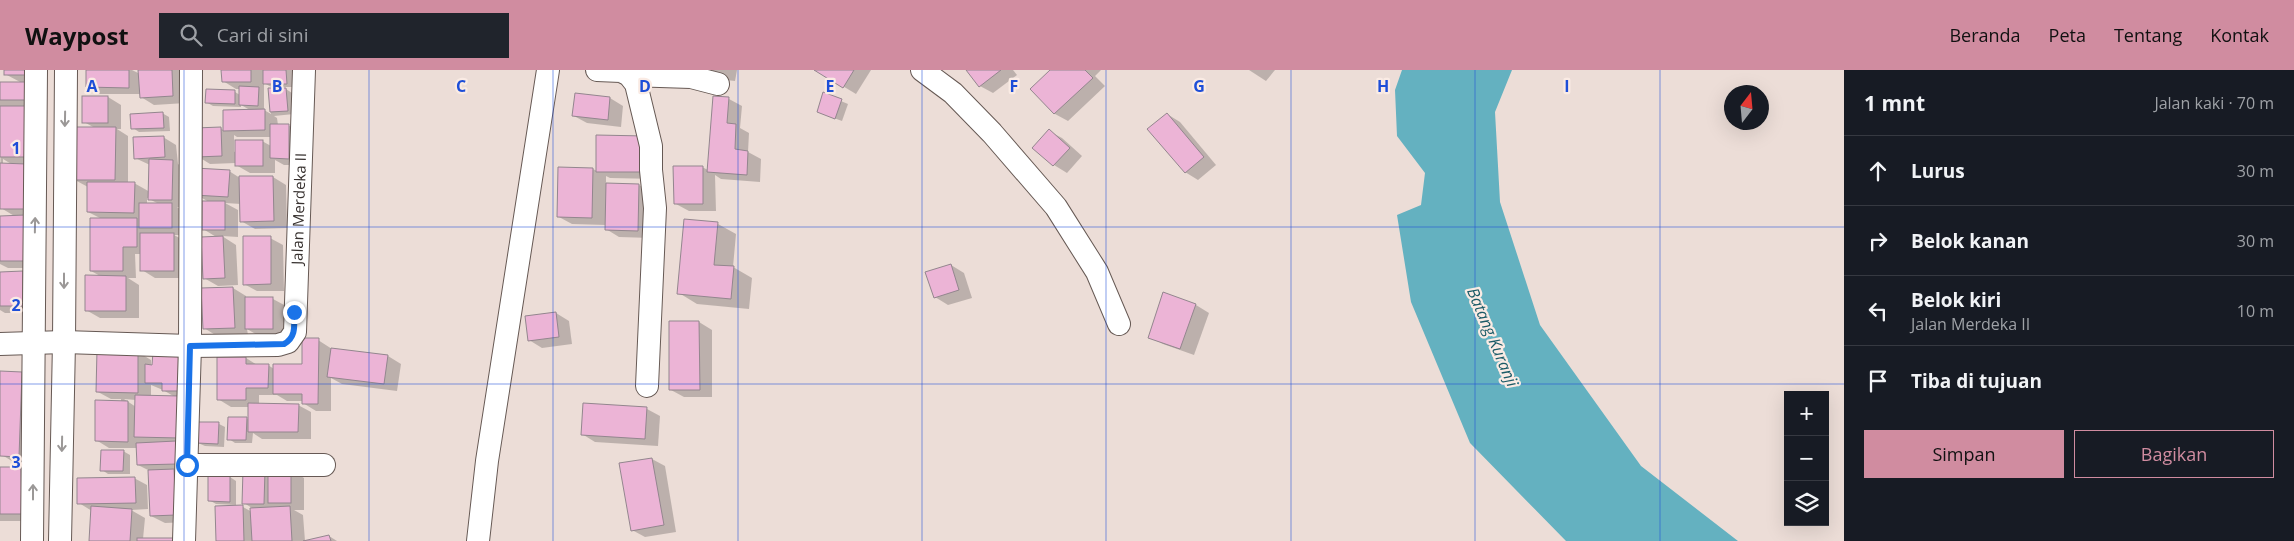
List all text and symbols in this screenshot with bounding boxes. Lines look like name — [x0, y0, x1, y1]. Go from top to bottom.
search box — [159, 13, 509, 58]
text: Waypost — [25, 19, 129, 52]
icon: search — [177, 21, 205, 49]
text: Cari di sini — [217, 22, 308, 48]
text: Beranda — [1949, 23, 2021, 47]
text: Peta — [2049, 23, 2086, 47]
text: Tentang — [2114, 23, 2182, 47]
text: Kontak — [2210, 23, 2269, 47]
text: A — [86, 75, 98, 97]
text: B — [272, 75, 282, 97]
text: C — [456, 75, 466, 97]
text: D — [639, 75, 651, 97]
text: E — [826, 75, 835, 97]
text: F — [1010, 75, 1018, 97]
text: G — [1193, 75, 1205, 97]
text: H — [1377, 75, 1389, 97]
text: I — [1564, 75, 1570, 97]
north arrow — [1724, 85, 1769, 130]
text: 1 mnt — [1864, 89, 1925, 117]
text: Jalan kaki · 70 m — [2154, 92, 2274, 114]
one-way arrow — [60, 110, 70, 126]
text: 1 — [11, 137, 21, 159]
street label: Jalan Merdeka II — [286, 153, 310, 267]
icon: ahead — [1864, 157, 1892, 185]
text: Lurus — [1911, 158, 1965, 184]
text: 30 m — [2237, 160, 2274, 182]
one-way arrow — [30, 217, 40, 234]
icon: right — [1864, 227, 1892, 255]
text: Belok kanan — [1911, 228, 2029, 254]
text: 30 m — [2237, 230, 2274, 252]
one-way arrow — [59, 272, 69, 289]
water label: Batang Kuranji — [1462, 284, 1524, 391]
text: Belok kiri — [1911, 287, 2001, 313]
text: 2 — [11, 294, 21, 316]
icon: left — [1864, 297, 1892, 325]
text: 10 m — [2237, 300, 2274, 322]
route end — [283, 301, 306, 324]
text: Jalan Merdeka II — [1911, 313, 2030, 335]
icon: arrive — [1864, 367, 1892, 395]
text: Tiba di tujuan — [1911, 368, 2042, 394]
map controls — [1784, 391, 1829, 526]
button: + — [1784, 391, 1829, 436]
button: Simpan — [1864, 430, 2064, 478]
button: Bagikan — [2074, 430, 2274, 478]
one-way arrow — [57, 435, 67, 451]
button: − — [1784, 436, 1829, 481]
text: 3 — [11, 451, 21, 473]
route start — [176, 454, 199, 477]
button: layers — [1784, 481, 1829, 526]
one-way arrow — [28, 485, 37, 501]

